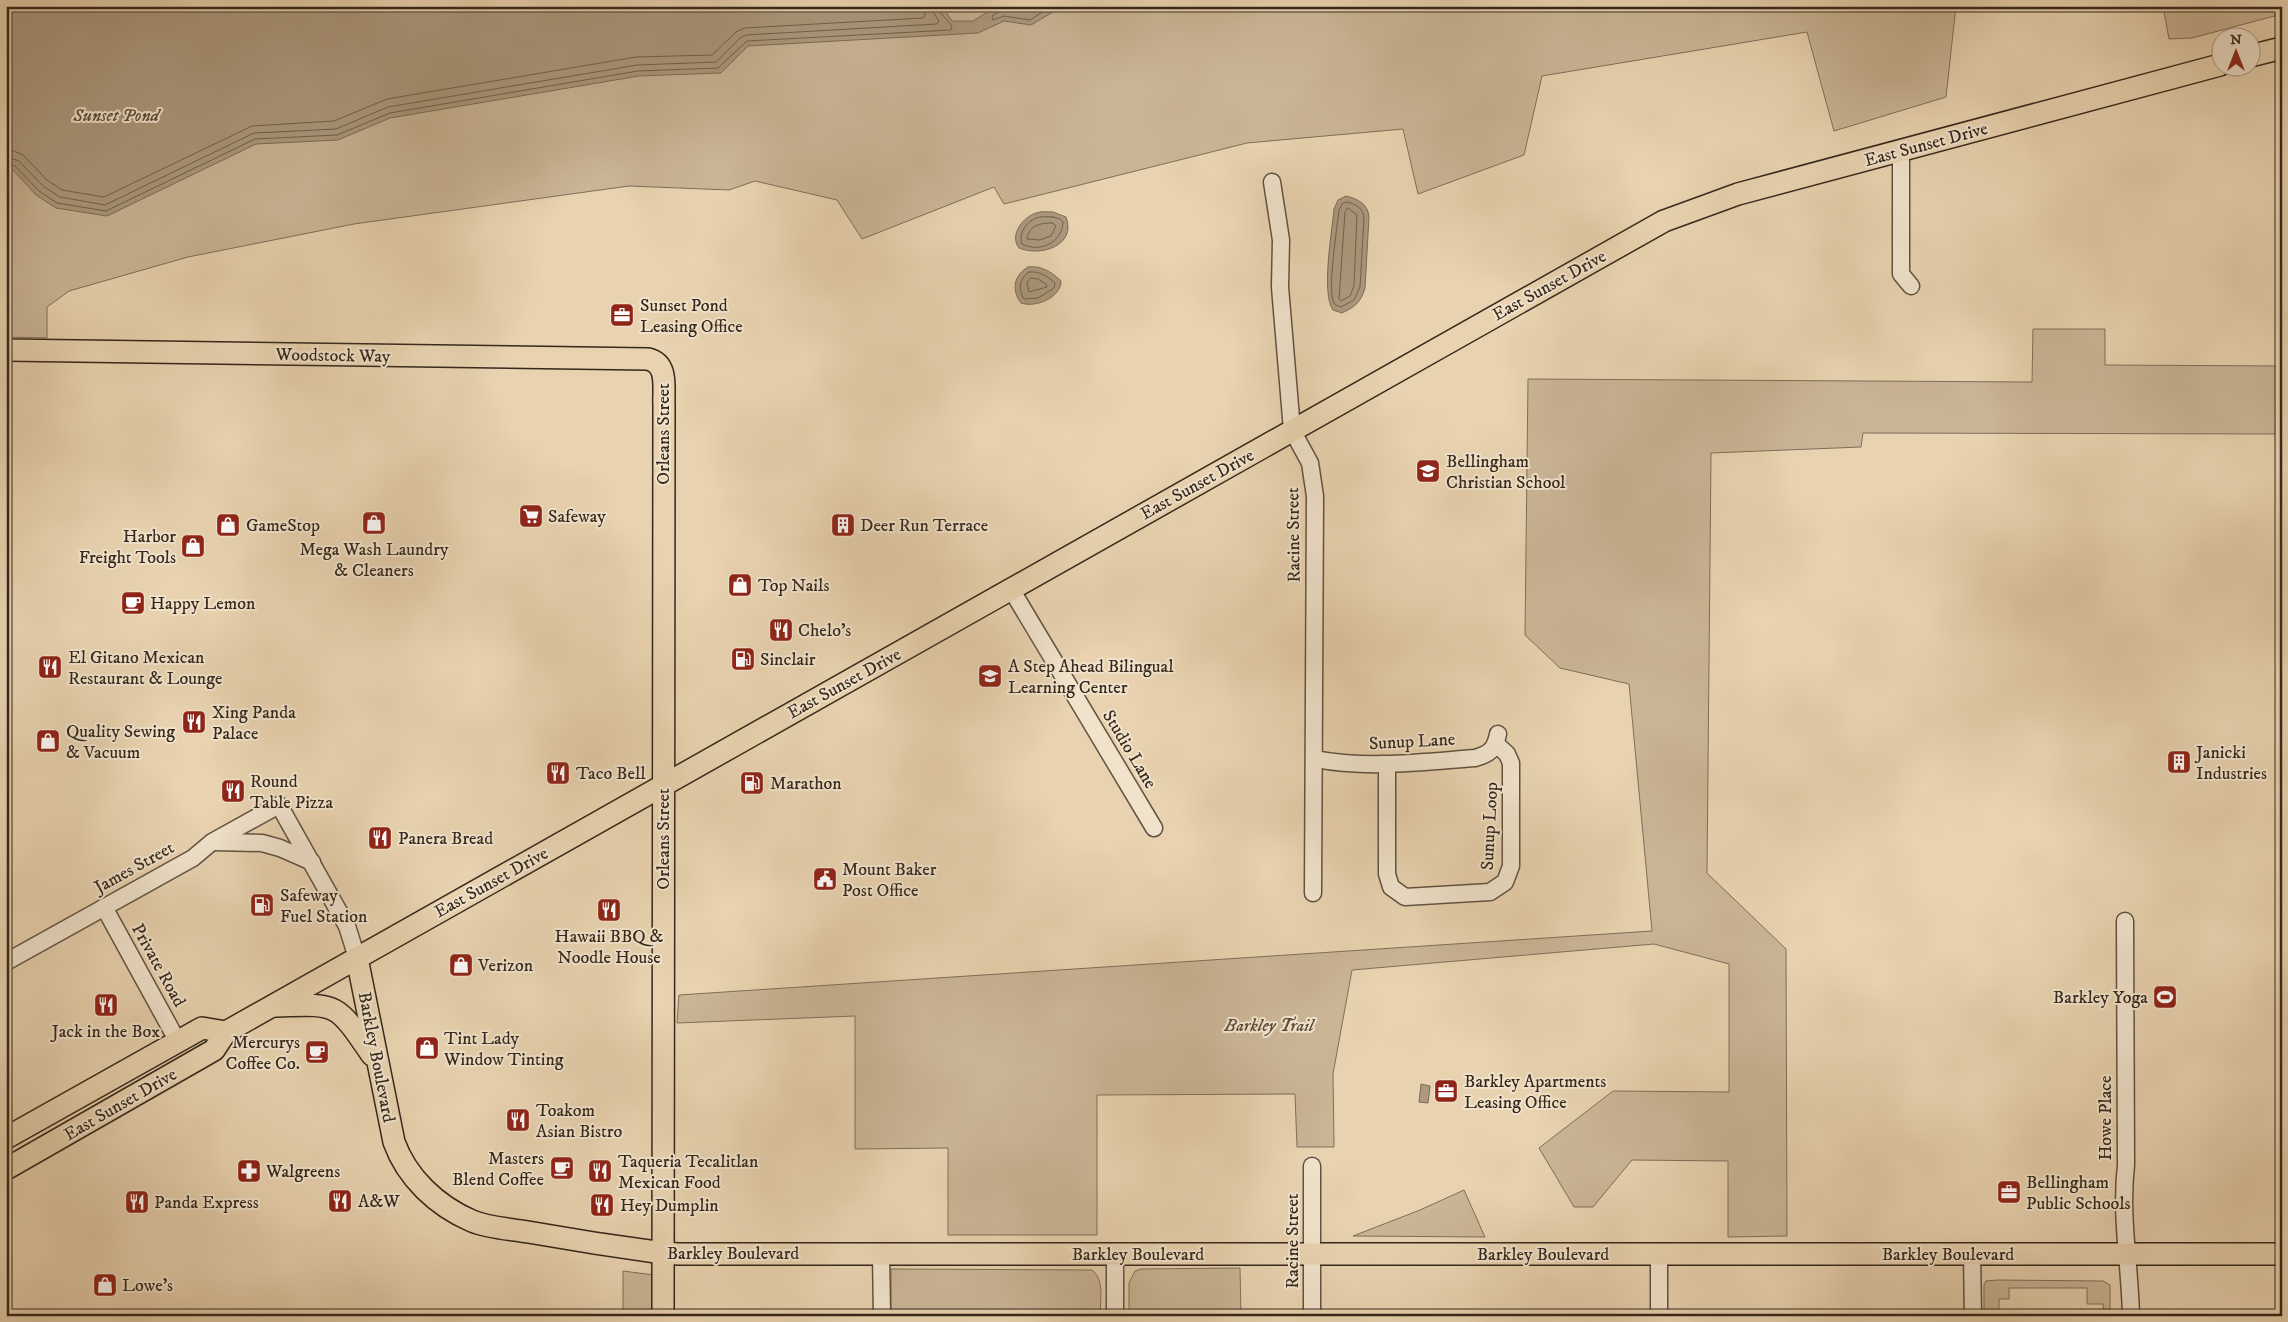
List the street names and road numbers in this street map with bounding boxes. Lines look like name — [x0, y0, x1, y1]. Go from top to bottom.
street label: East Sunset Drive — [1862, 118, 1990, 172]
street label: East Sunset Drive — [1489, 246, 1610, 326]
street label: Woodstock Way — [274, 344, 391, 368]
street label: Orleans Street — [653, 383, 675, 485]
street label: East Sunset Drive — [1137, 445, 1258, 525]
street label: Racine Street — [1282, 487, 1306, 583]
street label: East Sunset Drive — [784, 644, 905, 724]
street label: Studio Lane — [1097, 706, 1161, 793]
street label: Sunup Lane — [1368, 729, 1456, 755]
street label: Sunup Loop — [1477, 781, 1503, 871]
street label: Orleans Street — [653, 788, 675, 890]
street label: James Street — [89, 837, 178, 900]
street label: East Sunset Drive — [431, 843, 552, 923]
street label: Private Road — [126, 920, 190, 1011]
street label: Barkley Boulevard — [353, 990, 399, 1124]
street label: East Sunset Drive — [60, 1064, 181, 1146]
street label: Howe Place — [2095, 1075, 2117, 1161]
street label: Racine Street — [1282, 1193, 1304, 1289]
street label: Barkley Boulevard — [667, 1243, 799, 1265]
street label: Barkley Boulevard — [1072, 1244, 1204, 1266]
street label: Barkley Boulevard — [1477, 1244, 1609, 1266]
street label: Barkley Boulevard — [1882, 1244, 2014, 1266]

